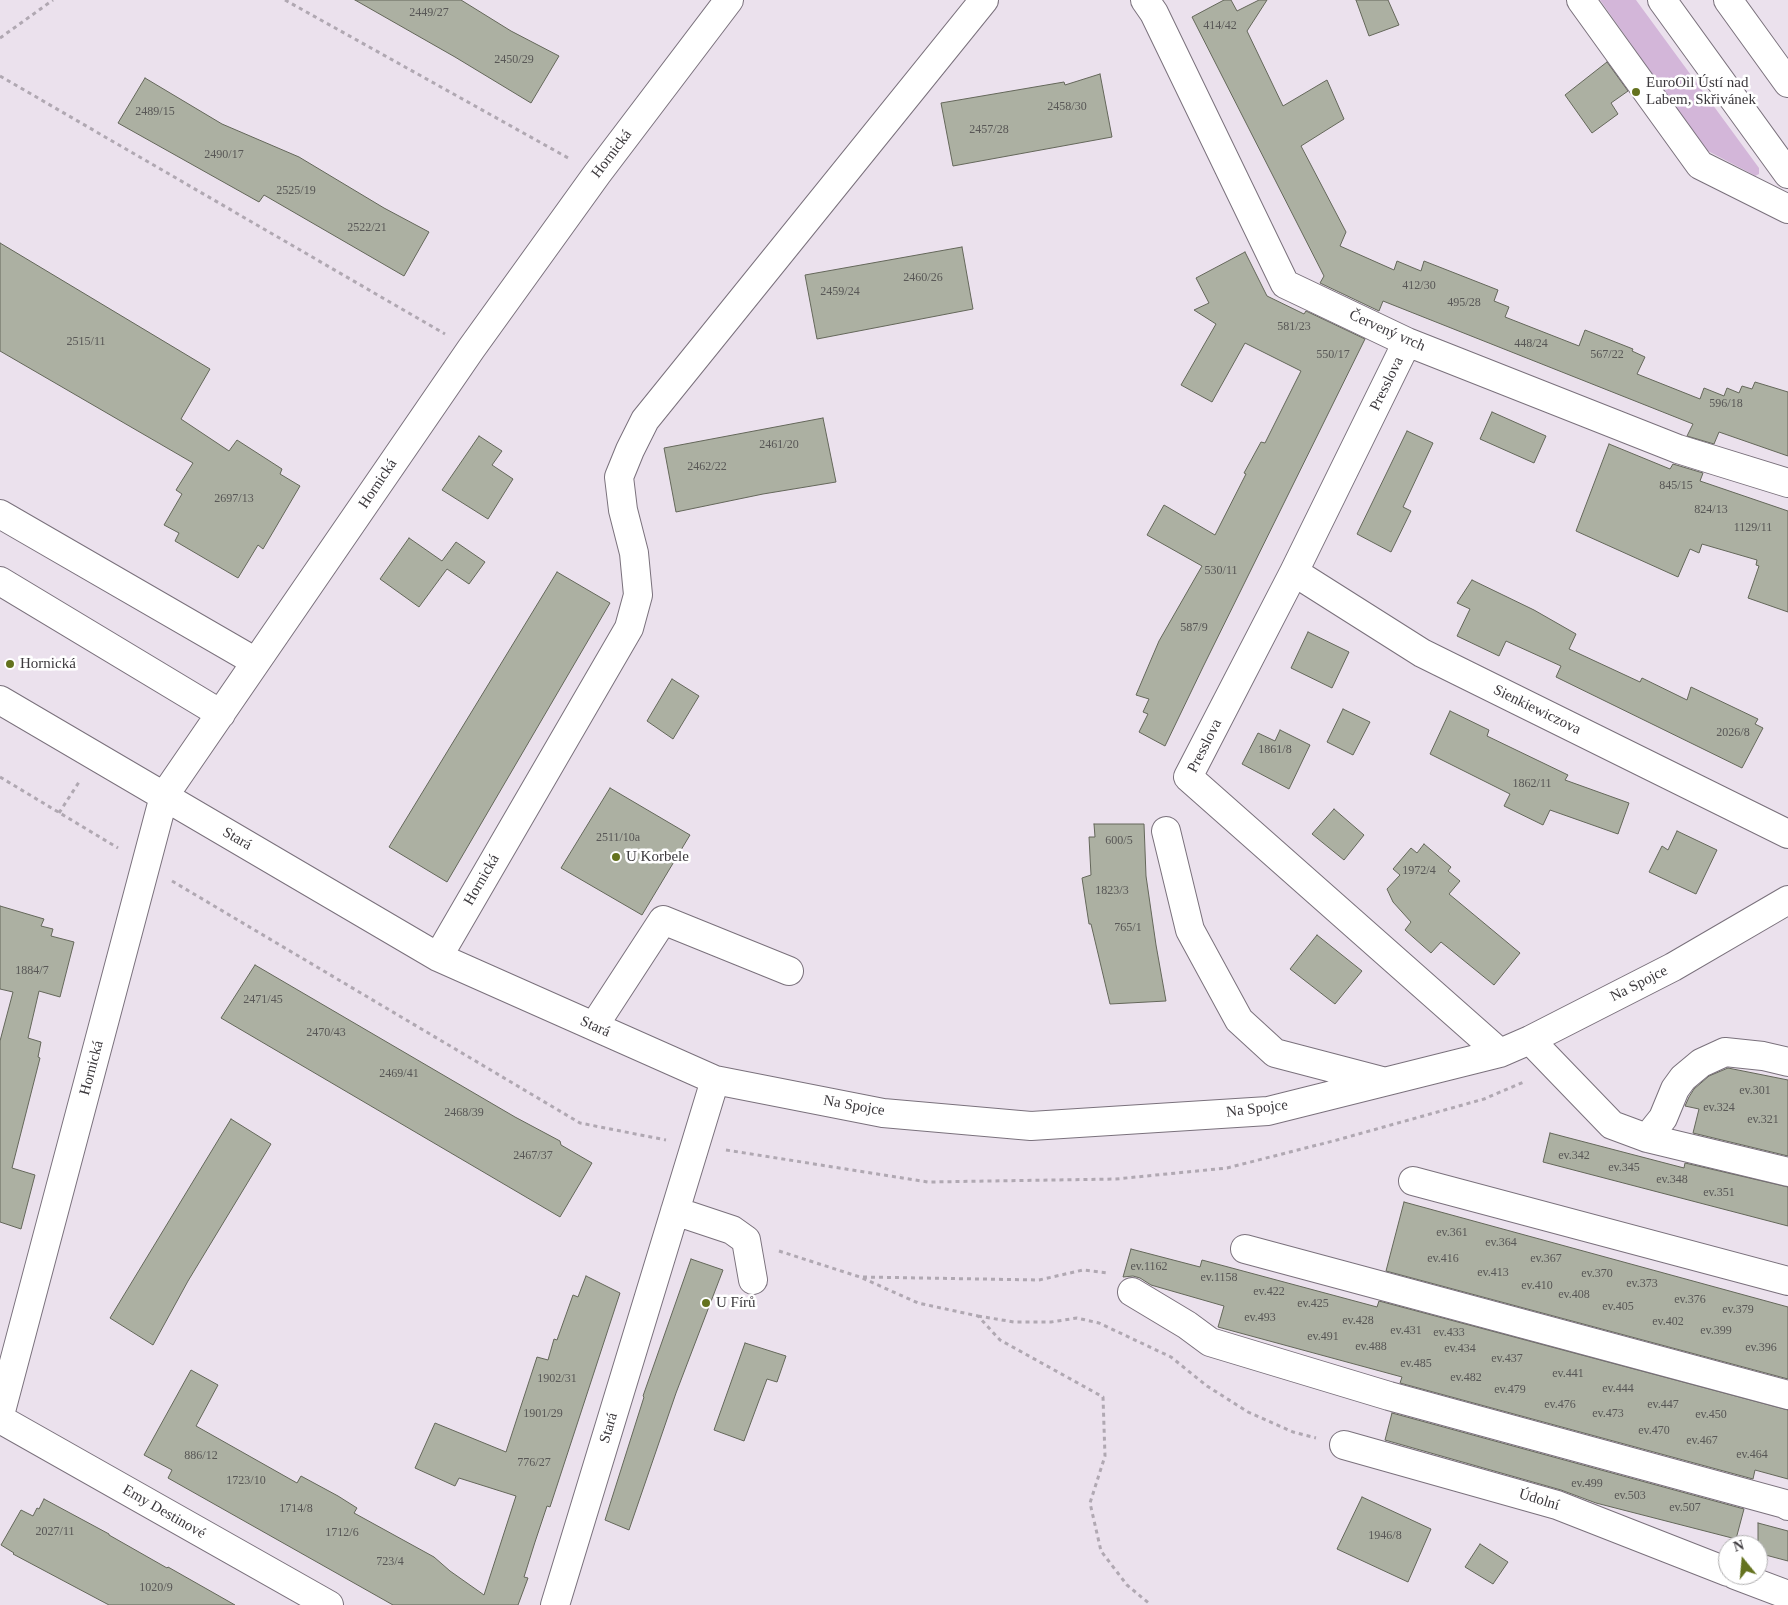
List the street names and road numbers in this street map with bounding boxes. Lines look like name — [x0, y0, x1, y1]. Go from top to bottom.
street label: Hornická — [588, 126, 636, 182]
street label: Červený vrch — [1346, 306, 1428, 356]
street label: Presslova — [1366, 354, 1408, 414]
street label: Hornická — [355, 456, 401, 512]
street label: Sienkiewiczova — [1490, 681, 1584, 739]
street label: Presslova — [1184, 716, 1226, 776]
street label: Stará — [219, 824, 255, 854]
street label: Hornická — [460, 851, 504, 909]
street label: Na Spojce — [1607, 962, 1671, 1006]
street label: Stará — [577, 1013, 613, 1041]
street label: Hornická — [76, 1039, 108, 1097]
street label: Na Spojce — [822, 1092, 886, 1120]
street label: Na Spojce — [1225, 1096, 1289, 1122]
street label: Stará — [596, 1411, 622, 1445]
street label: Emy Destinové — [119, 1481, 209, 1543]
street label: Údolní — [1516, 1485, 1562, 1515]

